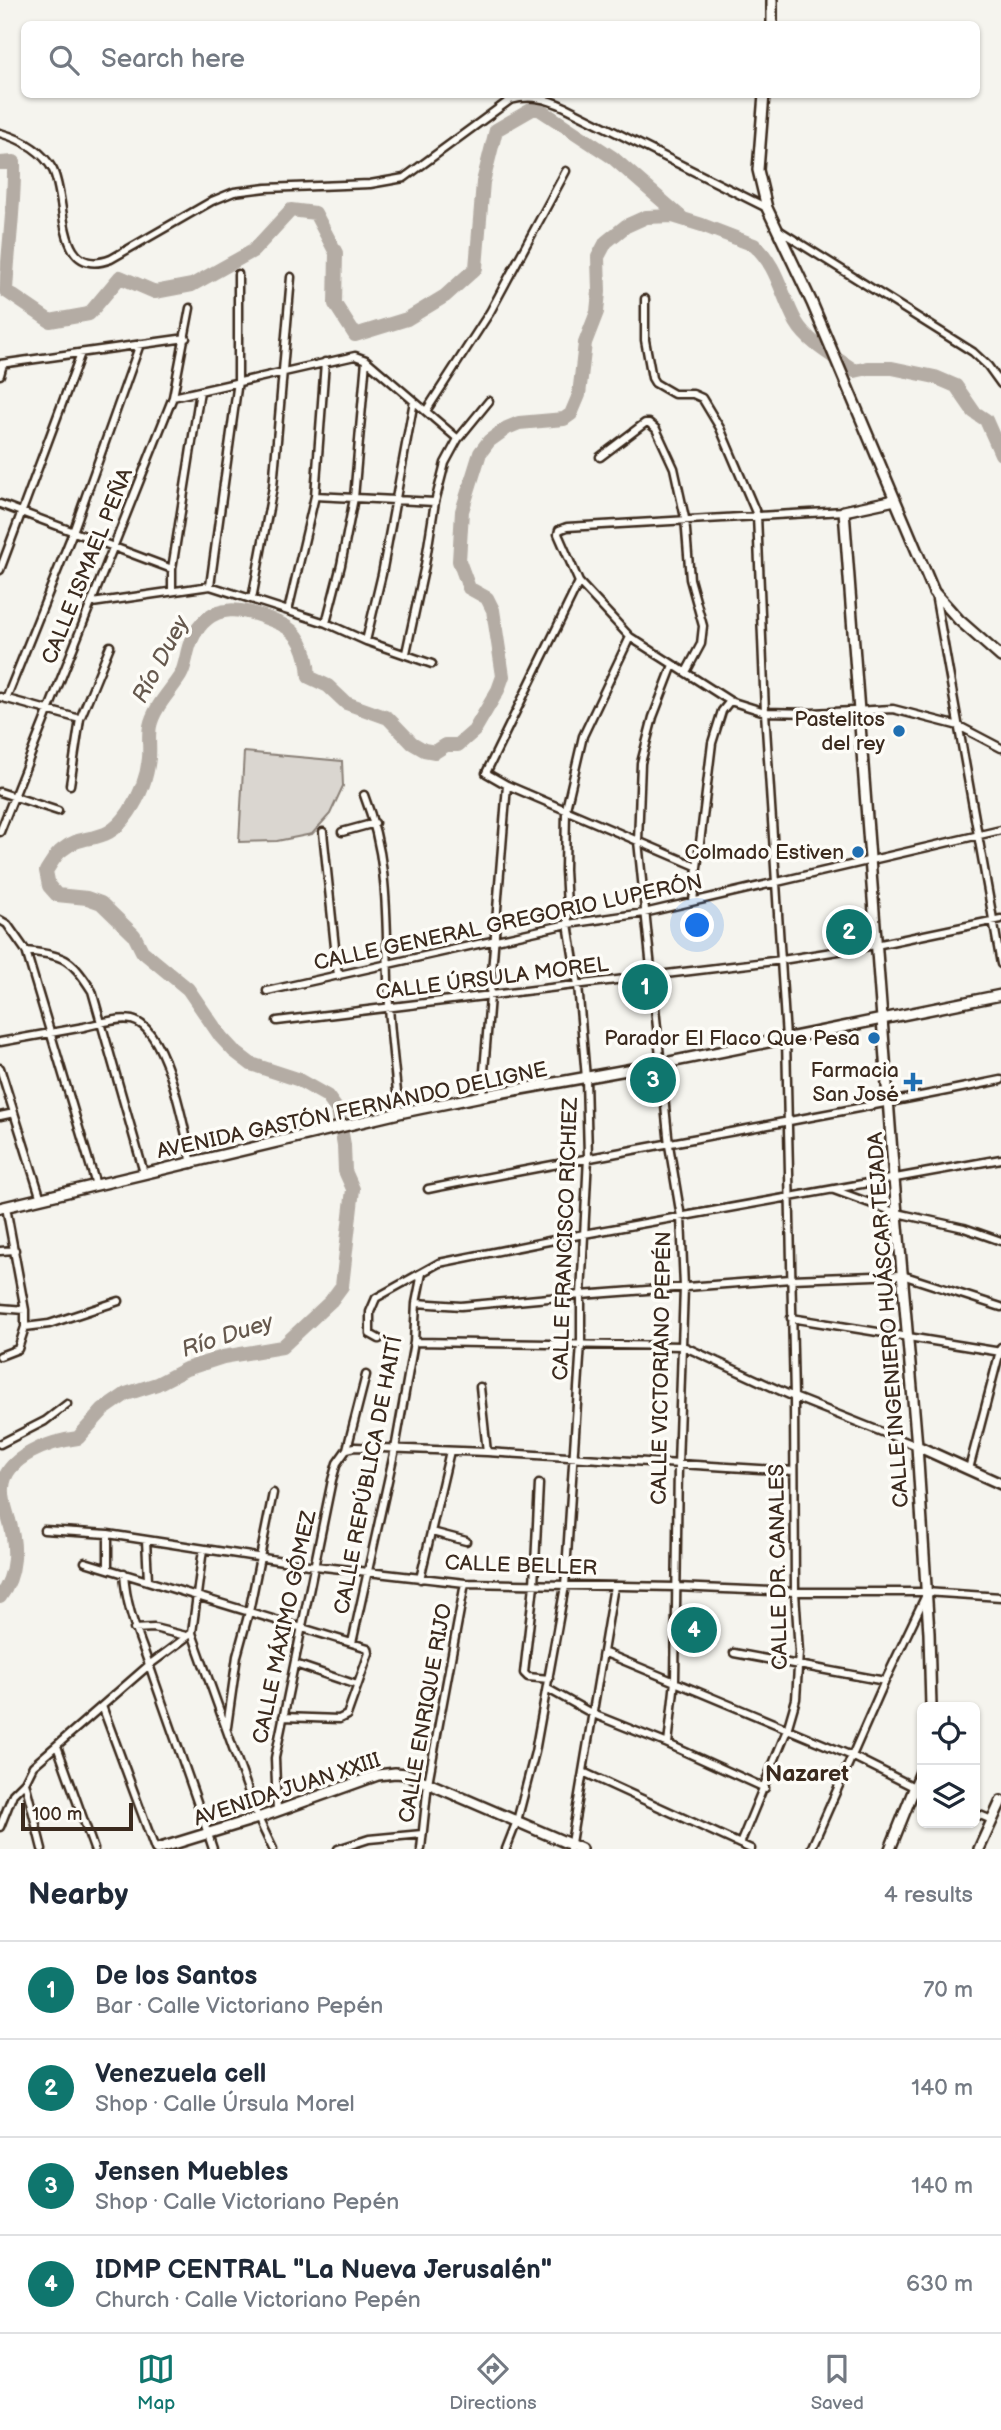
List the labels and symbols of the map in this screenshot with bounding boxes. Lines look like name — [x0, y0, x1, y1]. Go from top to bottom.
street label: CALLE ISMAEL PEÑA — [37, 464, 138, 668]
water label: Río Duey — [126, 610, 196, 708]
place label: Pastelitos del rey — [794, 707, 885, 756]
marker: Pastelitos del rey — [891, 723, 907, 739]
place label: Colmado Estiven — [685, 840, 844, 865]
marker: Colmado Estiven — [850, 844, 866, 860]
street label: CALLE GENERAL GREGORIO LUPERÓN — [311, 869, 705, 976]
pin: 2 — [826, 906, 872, 958]
your location — [680, 908, 714, 942]
street label: CALLE ÚRSULA MOREL — [374, 952, 610, 1005]
pin: 1 — [622, 961, 668, 1013]
place label: Parador El Flaco Que Pesa — [604, 1026, 860, 1051]
marker: Parador El Flaco Que Pesa — [866, 1030, 882, 1046]
pin: 3 — [630, 1054, 676, 1106]
street label: AVENIDA GASTÓN FERNANDO DELIGNE — [155, 1057, 550, 1164]
place label: Farmacia San José — [810, 1058, 899, 1107]
marker: Farmacia San José — [905, 1074, 921, 1090]
street label: CALLE FRANCISCO RICHIEZ — [548, 1097, 583, 1381]
street label: CALLE INGENIERO HUÁSCAR TEJADA — [863, 1131, 914, 1509]
street label: CALLE VICTORIANO PEPÉN — [647, 1231, 676, 1505]
water label: Río Duey — [178, 1308, 277, 1364]
street label: CALLE REPÚBLICA DE HAITÍ — [329, 1334, 408, 1616]
street label: CALLE DR. CANALES — [764, 1464, 793, 1670]
street label: CALLE MÁXIMO GÓMEZ — [248, 1508, 321, 1746]
street label: CALLE BELLER — [444, 1550, 598, 1581]
street label: CALLE ENRIQUE RIJO — [394, 1601, 457, 1825]
pin: 4 — [671, 1604, 717, 1656]
street label: AVENIDA JUAN XXIII — [191, 1747, 384, 1831]
district label: Nazaret — [765, 1760, 849, 1788]
scale bar — [21, 1800, 133, 1832]

